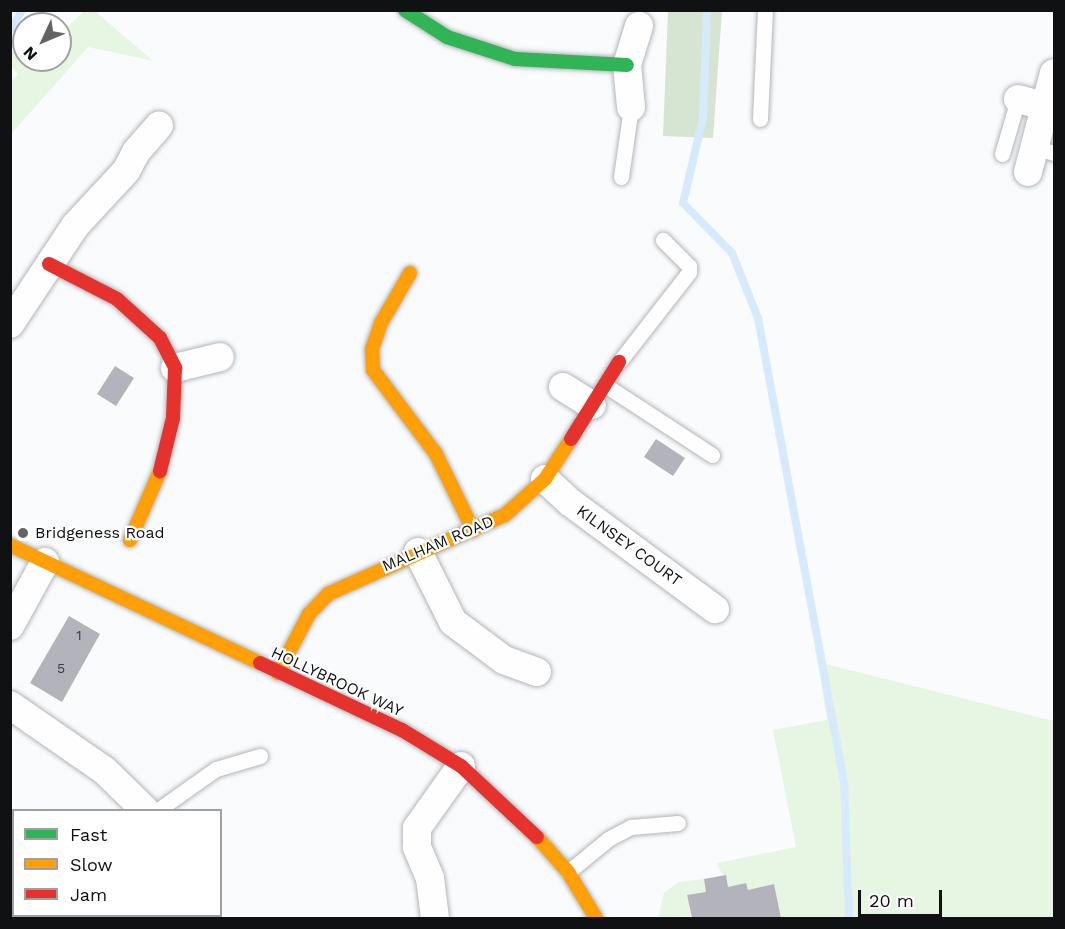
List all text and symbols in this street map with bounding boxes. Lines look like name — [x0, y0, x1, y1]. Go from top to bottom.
north arrow — [12, 12, 72, 72]
text: N — [19, 43, 41, 64]
street label: KILNSEY COURT — [572, 501, 686, 591]
street label: MALHAM ROAD — [379, 512, 497, 576]
place label: Bridgeness Road — [35, 523, 165, 543]
marker: Bridgeness Road — [16, 526, 30, 540]
house number: 1 — [76, 627, 82, 643]
street label: HOLLYBROOK WAY — [268, 643, 406, 721]
house number: 5 — [57, 660, 65, 676]
legend — [12, 809, 222, 917]
text: Fast — [70, 824, 107, 845]
text: Slow — [70, 854, 113, 875]
scale bar — [861, 878, 945, 916]
text: Jam — [70, 884, 107, 905]
text: 20 m — [869, 890, 914, 911]

